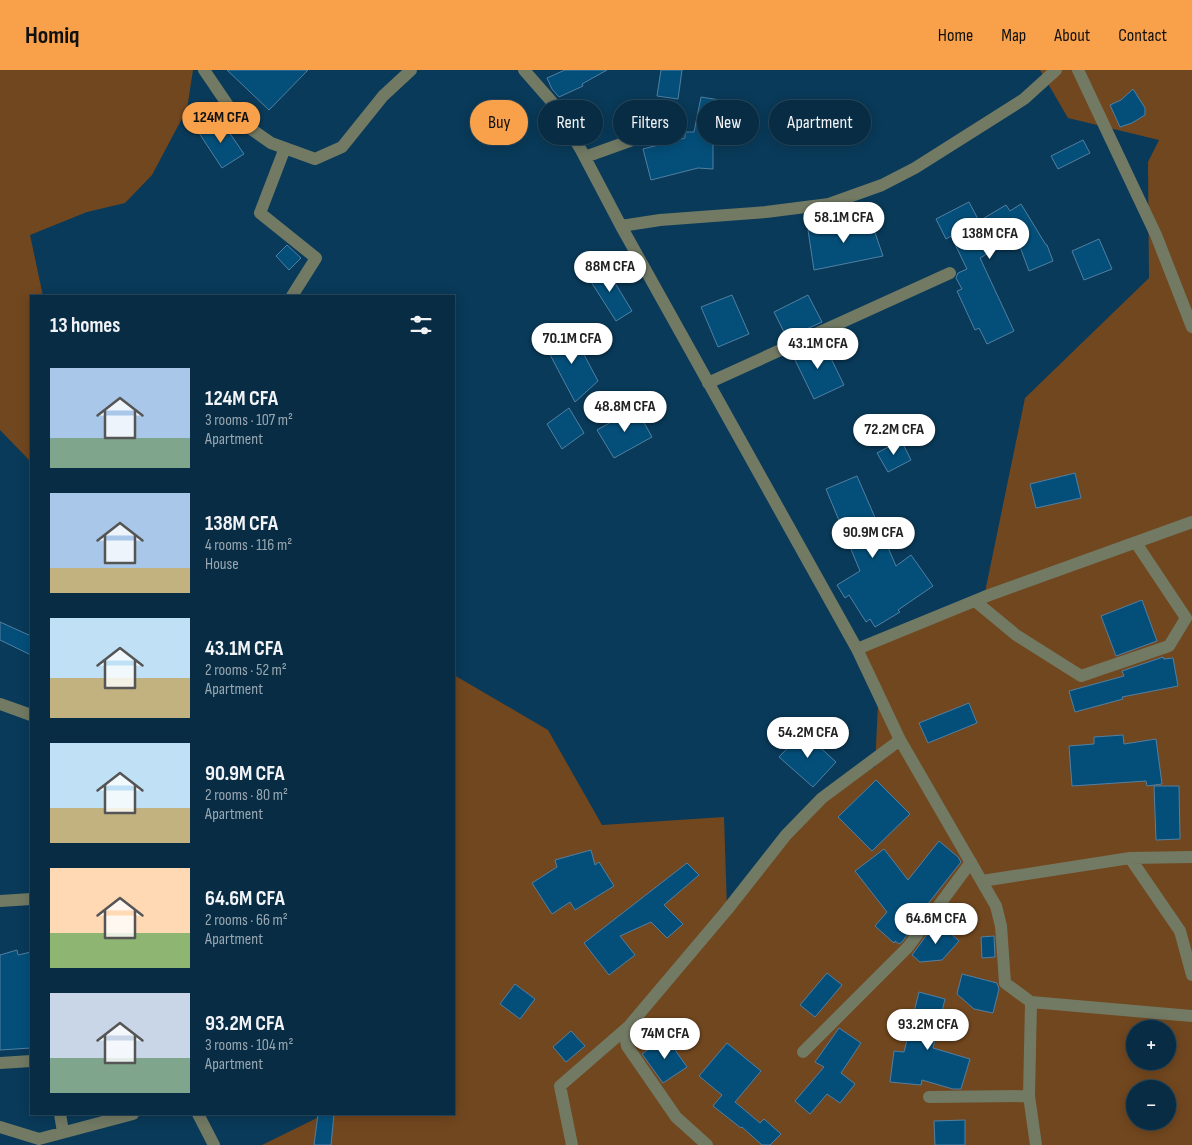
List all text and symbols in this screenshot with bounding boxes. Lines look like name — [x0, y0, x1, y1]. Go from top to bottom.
text: Homiq — [25, 21, 79, 50]
text: Home — [938, 25, 973, 46]
text: Map — [1001, 25, 1026, 46]
text: About — [1054, 25, 1090, 46]
text: Contact — [1118, 25, 1167, 46]
chip: Buy — [470, 100, 528, 145]
chip: Rent — [538, 100, 603, 145]
chip: Filters — [613, 100, 687, 145]
chip: New — [697, 100, 759, 145]
chip: Apartment — [769, 100, 871, 145]
pin: 124M CFA — [169, 102, 273, 144]
text: 124M CFA — [193, 108, 249, 127]
pin: 58.1M CFA — [787, 202, 901, 244]
text: 58.1M CFA — [814, 208, 874, 227]
pin: 138M CFA — [938, 218, 1042, 260]
text: 138M CFA — [962, 224, 1018, 243]
pin: 88M CFA — [564, 250, 656, 293]
text: 88M CFA — [585, 257, 635, 276]
icon: filters — [407, 311, 435, 339]
text: 13 homes — [50, 313, 120, 338]
pin: 70.1M CFA — [515, 322, 629, 365]
pin: 43.1M CFA — [761, 328, 875, 370]
text: 70.1M CFA — [543, 329, 601, 348]
text: 43.1M CFA — [788, 334, 848, 353]
text: 124M CFA — [205, 386, 278, 411]
icon: home — [90, 388, 150, 448]
pin: 48.8M CFA — [568, 390, 682, 433]
text: 48.8M CFA — [595, 397, 655, 416]
text: 3 rooms · 107 m² — [205, 411, 293, 430]
pin: 72.2M CFA — [837, 414, 951, 456]
text: 72.2M CFA — [864, 420, 924, 439]
text: Apartment — [205, 430, 263, 449]
text: 138M CFA — [205, 511, 278, 536]
icon: home — [90, 513, 150, 573]
pin: 90.9M CFA — [816, 516, 930, 559]
text: 90.9M CFA — [843, 523, 903, 542]
text: 4 rooms · 116 m² — [205, 536, 292, 555]
text: House — [205, 555, 239, 574]
text: 43.1M CFA — [205, 636, 283, 661]
icon: home — [90, 638, 150, 698]
text: 2 rooms · 52 m² — [205, 661, 287, 680]
text: Apartment — [205, 680, 263, 699]
pin: 54.2M CFA — [751, 716, 865, 759]
text: 54.2M CFA — [778, 723, 838, 742]
text: 90.9M CFA — [205, 761, 284, 786]
icon: home — [90, 763, 150, 823]
text: 2 rooms · 80 m² — [205, 786, 288, 805]
text: Apartment — [205, 805, 263, 824]
text: 64.6M CFA — [205, 886, 285, 911]
icon: home — [90, 888, 150, 948]
pin: 64.6M CFA — [879, 902, 993, 945]
text: 64.6M CFA — [906, 909, 966, 928]
text: 2 rooms · 66 m² — [205, 911, 288, 930]
text: Apartment — [205, 930, 263, 949]
pin: 93.2M CFA — [871, 1008, 985, 1051]
text: 93.2M CFA — [205, 1011, 284, 1036]
icon: home — [90, 1013, 150, 1073]
text: 93.2M CFA — [898, 1015, 958, 1034]
pin: 74M CFA — [619, 1018, 711, 1060]
map controls — [1126, 1020, 1176, 1130]
button: + — [1126, 1020, 1176, 1070]
text: 74M CFA — [641, 1024, 689, 1043]
text: 3 rooms · 104 m² — [205, 1036, 293, 1055]
text: Apartment — [205, 1055, 263, 1074]
button: − — [1126, 1080, 1176, 1130]

